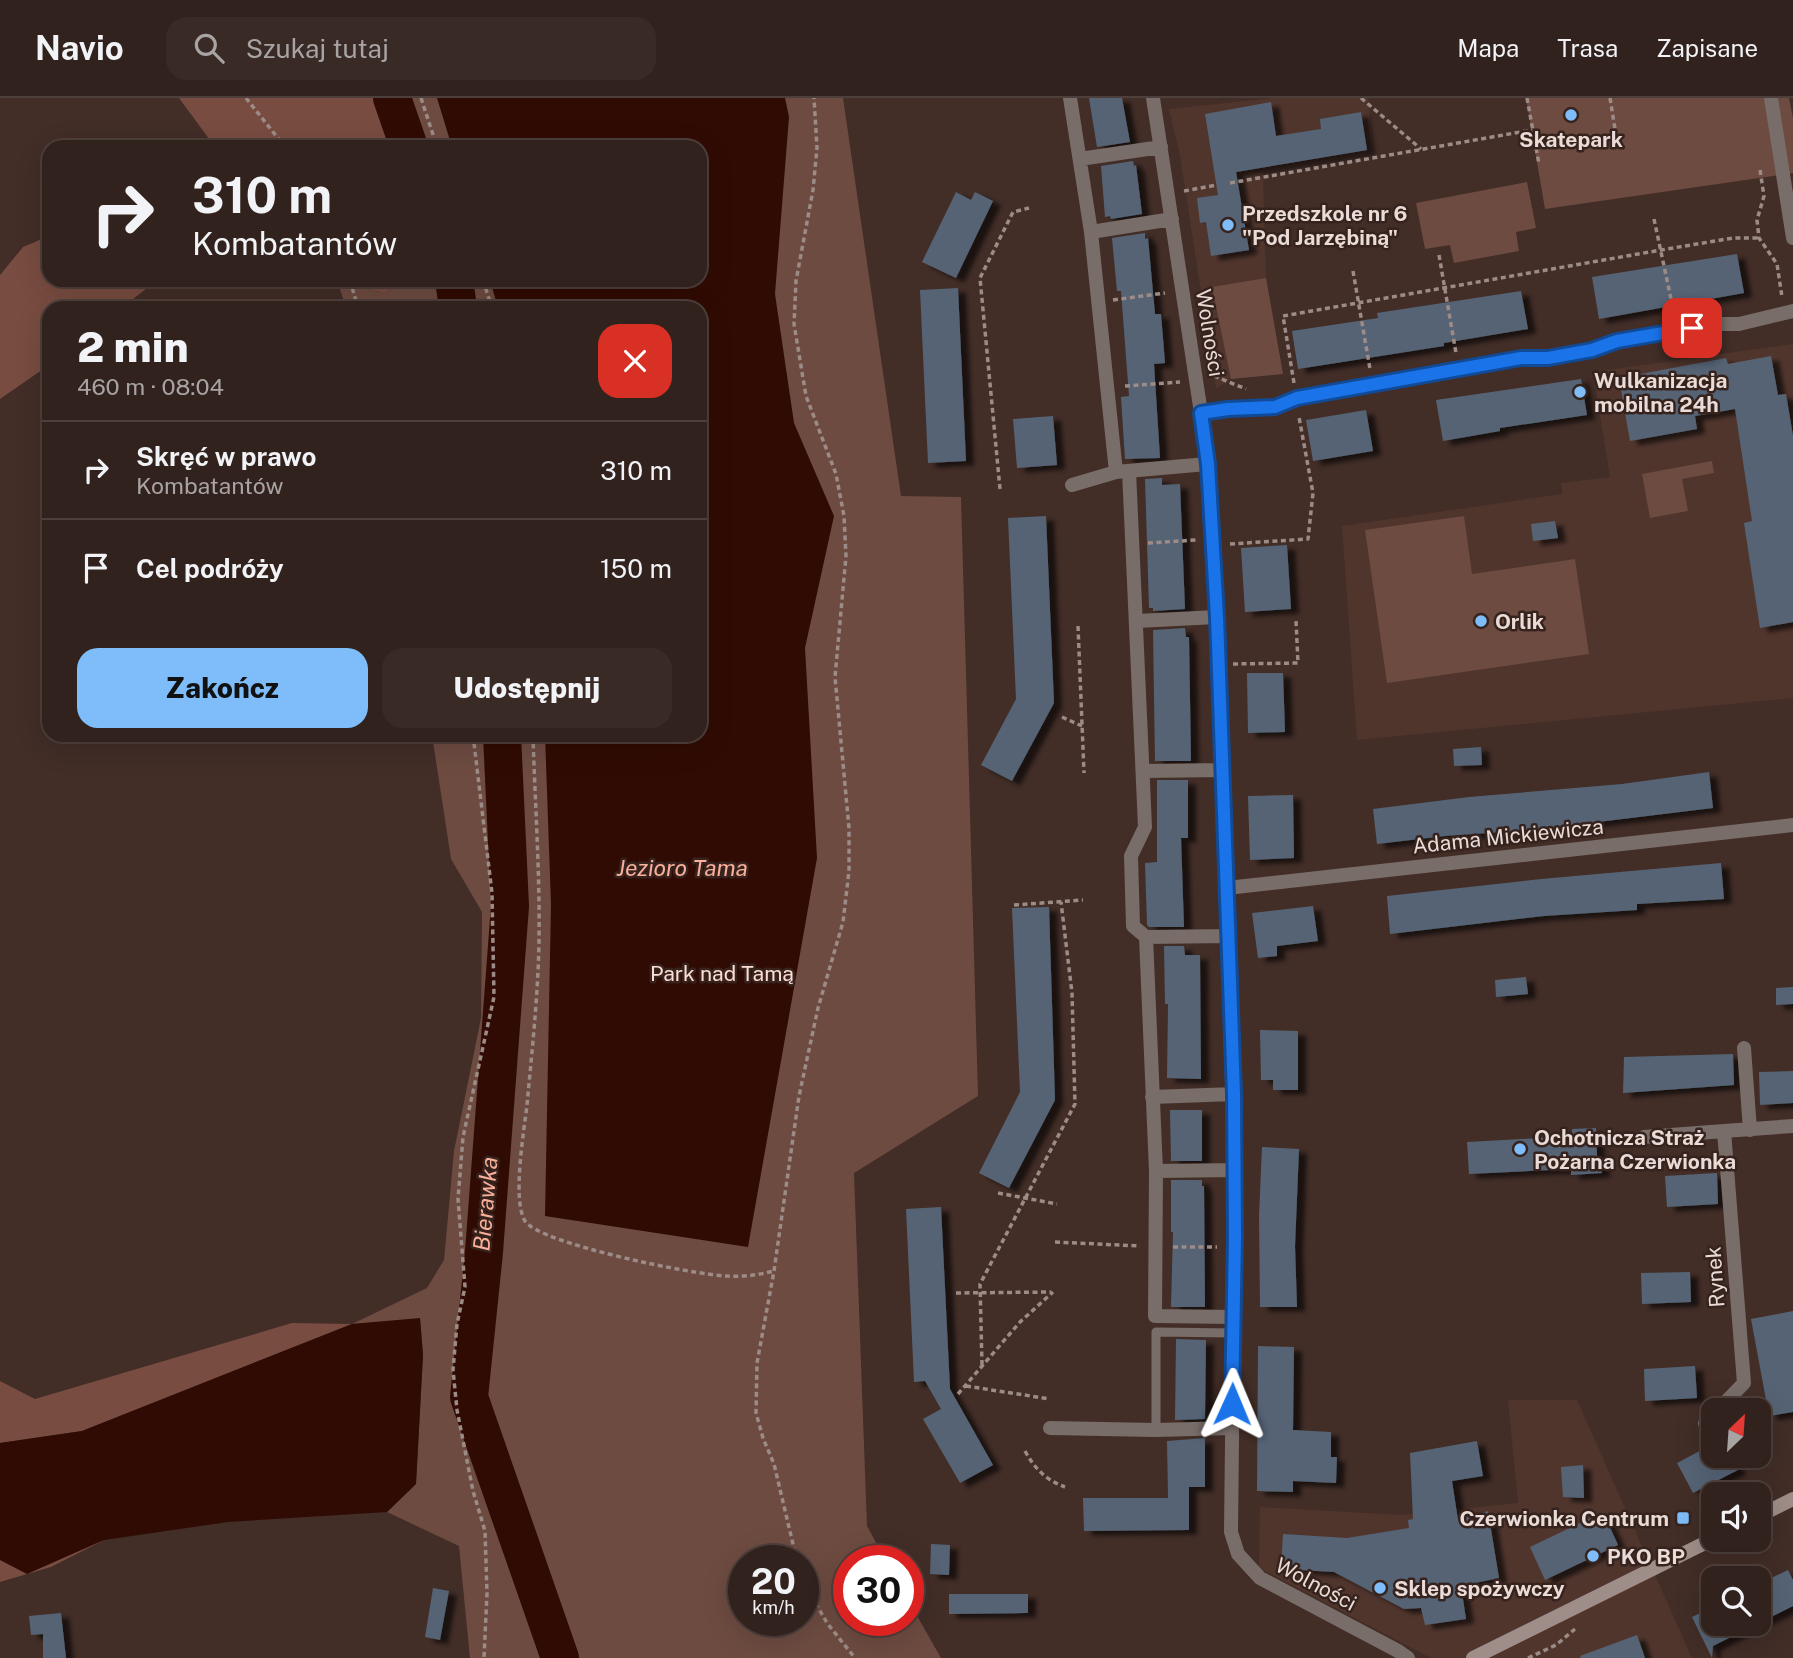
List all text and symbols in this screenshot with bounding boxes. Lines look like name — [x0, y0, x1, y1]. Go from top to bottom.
search box — [166, 17, 656, 80]
text: Navio — [35, 29, 124, 67]
icon: search — [190, 29, 228, 67]
text: Szukaj tutaj — [246, 33, 389, 64]
text: Mapa — [1457, 34, 1519, 62]
text: Trasa — [1557, 34, 1618, 62]
text: Zapisane — [1656, 34, 1758, 62]
marker: Skatepark — [1563, 107, 1579, 123]
place label: Skatepark — [1519, 127, 1623, 152]
text: 310 m — [192, 166, 332, 224]
icon: right — [77, 168, 168, 259]
place label: Przedszkole nr 6 "Pod Jarzębiną" — [1242, 201, 1407, 250]
marker: Przedszkole nr 6 "Pod Jarzębiną" — [1220, 217, 1236, 233]
text: Kombatantów — [192, 225, 397, 262]
street label: Wolności — [1191, 287, 1229, 379]
pin — [1662, 298, 1722, 358]
icon: arrive — [1673, 309, 1711, 347]
text: 2 min — [77, 322, 189, 371]
button: close — [598, 324, 672, 398]
place label: Wulkanizacja mobilna 24h — [1594, 368, 1727, 417]
text: 460 m · 08:04 — [77, 373, 224, 400]
marker: Wulkanizacja mobilna 24h — [1572, 384, 1588, 400]
text: Skręć w prawo — [136, 441, 316, 472]
icon: right — [77, 451, 115, 489]
text: 310 m — [600, 455, 672, 486]
text: Kombatantów — [136, 472, 284, 499]
icon: arrive — [77, 549, 115, 587]
text: Cel podróży — [136, 553, 284, 584]
text: 150 m — [600, 553, 672, 584]
place label: Orlik — [1495, 609, 1544, 634]
marker: Orlik — [1473, 613, 1489, 629]
button: Zakończ — [77, 648, 368, 728]
button: Udostępnij — [382, 648, 672, 728]
street label: Adama Mickiewicza — [1411, 814, 1605, 858]
water label: Jezioro Tama — [616, 854, 748, 881]
park label: Park nad Tamą — [650, 961, 794, 986]
place label: Ochotnicza Straż Pożarna Czerwionka — [1534, 1125, 1736, 1174]
marker: Ochotnicza Straż Pożarna Czerwionka — [1512, 1141, 1528, 1157]
water label: Bierawka — [467, 1156, 503, 1252]
street label: Rynek — [1700, 1245, 1730, 1308]
position arrow — [1195, 1367, 1269, 1441]
north arrow — [1701, 1398, 1771, 1468]
map controls — [1701, 1398, 1771, 1636]
button: sound — [1701, 1482, 1771, 1552]
place label: Czerwionka Centrum — [1459, 1506, 1669, 1531]
marker: Czerwionka Centrum — [1675, 1510, 1691, 1526]
place label: PKO BP — [1607, 1544, 1685, 1569]
speed limit sign: 30 — [833, 1545, 924, 1636]
marker: PKO BP — [1585, 1548, 1601, 1564]
street label: Wolności — [1271, 1552, 1361, 1616]
text: 20 — [751, 1561, 796, 1602]
button: search — [1701, 1566, 1771, 1636]
place label: Sklep spożywczy — [1394, 1576, 1565, 1601]
marker: Sklep spożywczy — [1372, 1580, 1388, 1596]
text: km/h — [752, 1597, 795, 1618]

